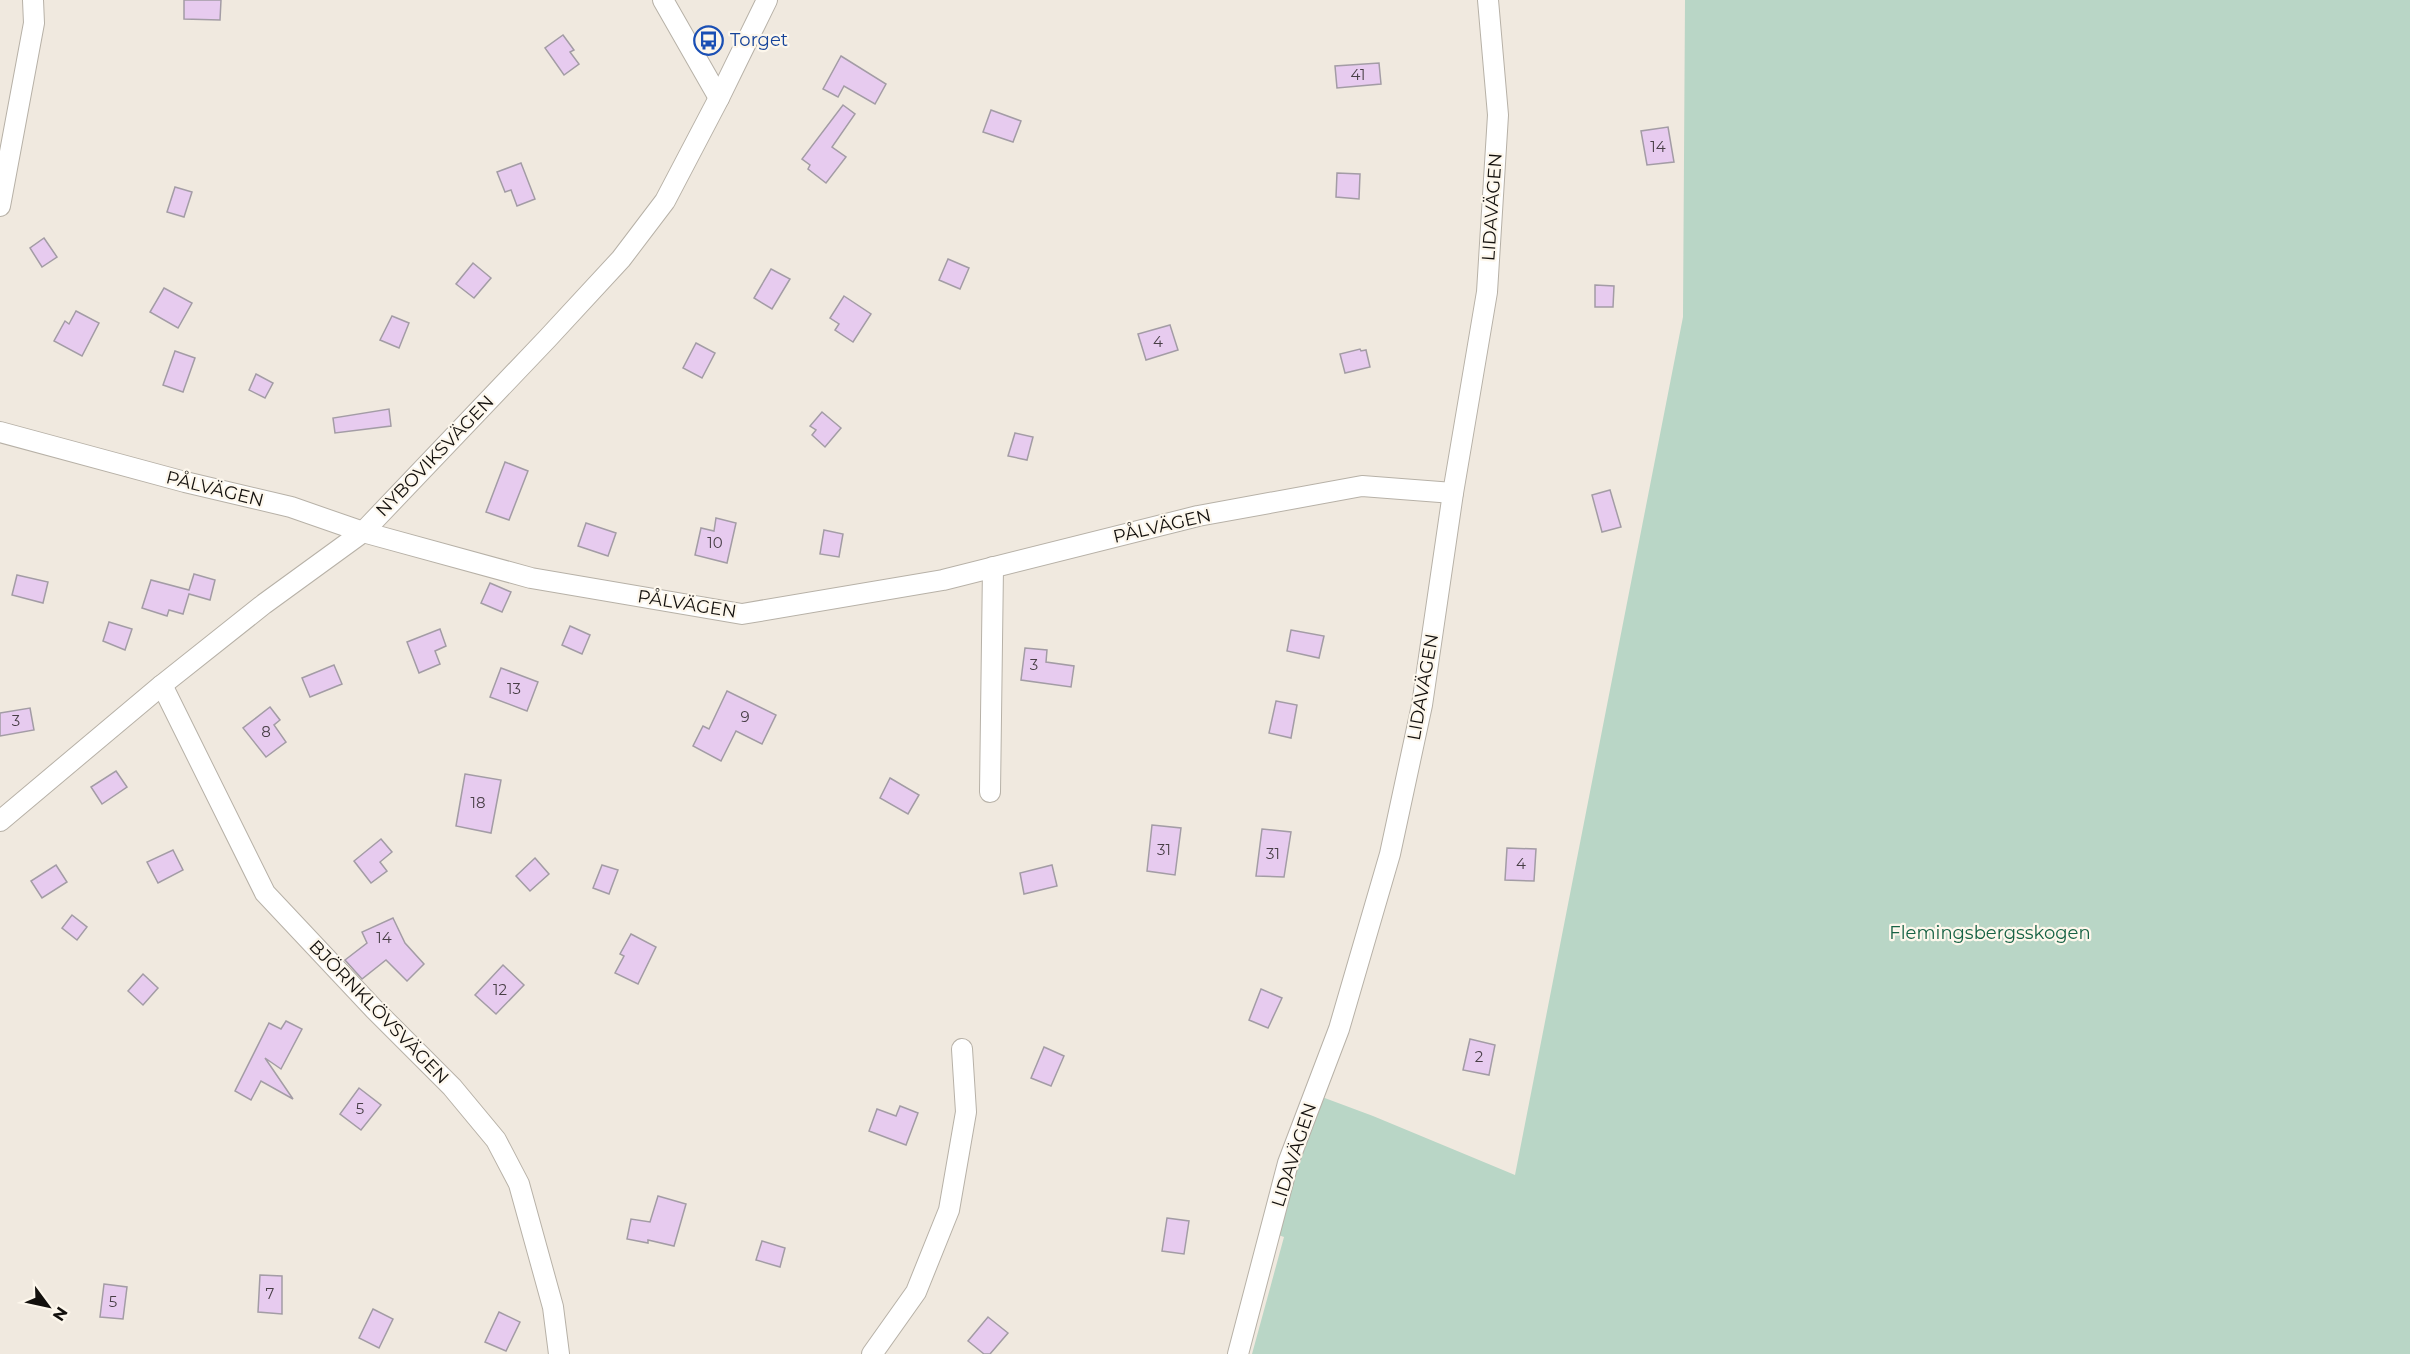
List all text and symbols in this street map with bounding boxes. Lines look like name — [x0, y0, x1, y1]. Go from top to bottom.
bus stop icon: Torget — [693, 24, 725, 56]
place label: Torget — [730, 29, 788, 51]
house number: 41 — [1351, 65, 1365, 84]
house number: 14 — [1650, 137, 1666, 156]
street label: LIDAVÄGEN — [1477, 152, 1507, 262]
house number: 4 — [1153, 332, 1163, 351]
street label: NYBOVIKSVÄGEN — [371, 391, 499, 521]
street label: PÅLVÄGEN — [164, 465, 266, 512]
street label: PÅLVÄGEN — [1111, 503, 1213, 548]
house number: 10 — [707, 533, 723, 552]
street label: PÅLVÄGEN — [636, 584, 738, 623]
street label: LIDAVÄGEN — [1403, 632, 1443, 742]
house number: 3 — [1030, 655, 1038, 674]
house number: 13 — [507, 679, 521, 698]
house number: 9 — [740, 707, 750, 726]
house number: 3 — [12, 711, 20, 730]
house number: 8 — [261, 722, 271, 741]
house number: 18 — [471, 793, 486, 812]
house number: 31 — [1157, 840, 1171, 859]
house number: 31 — [1266, 844, 1280, 863]
house number: 4 — [1516, 854, 1526, 873]
park label: Flemingsbergsskogen — [1889, 922, 2091, 944]
house number: 14 — [376, 928, 392, 947]
street label: BJÖRNKLÖVSVÄGEN — [304, 935, 454, 1089]
house number: 12 — [493, 980, 507, 999]
house number: 2 — [1475, 1047, 1483, 1066]
house number: 5 — [356, 1099, 364, 1118]
street label: LIDAVÄGEN — [1267, 1100, 1321, 1210]
north arrow — [18, 1276, 78, 1336]
house number: 7 — [266, 1284, 275, 1303]
house number: 5 — [109, 1292, 117, 1311]
text: N — [49, 1303, 72, 1324]

